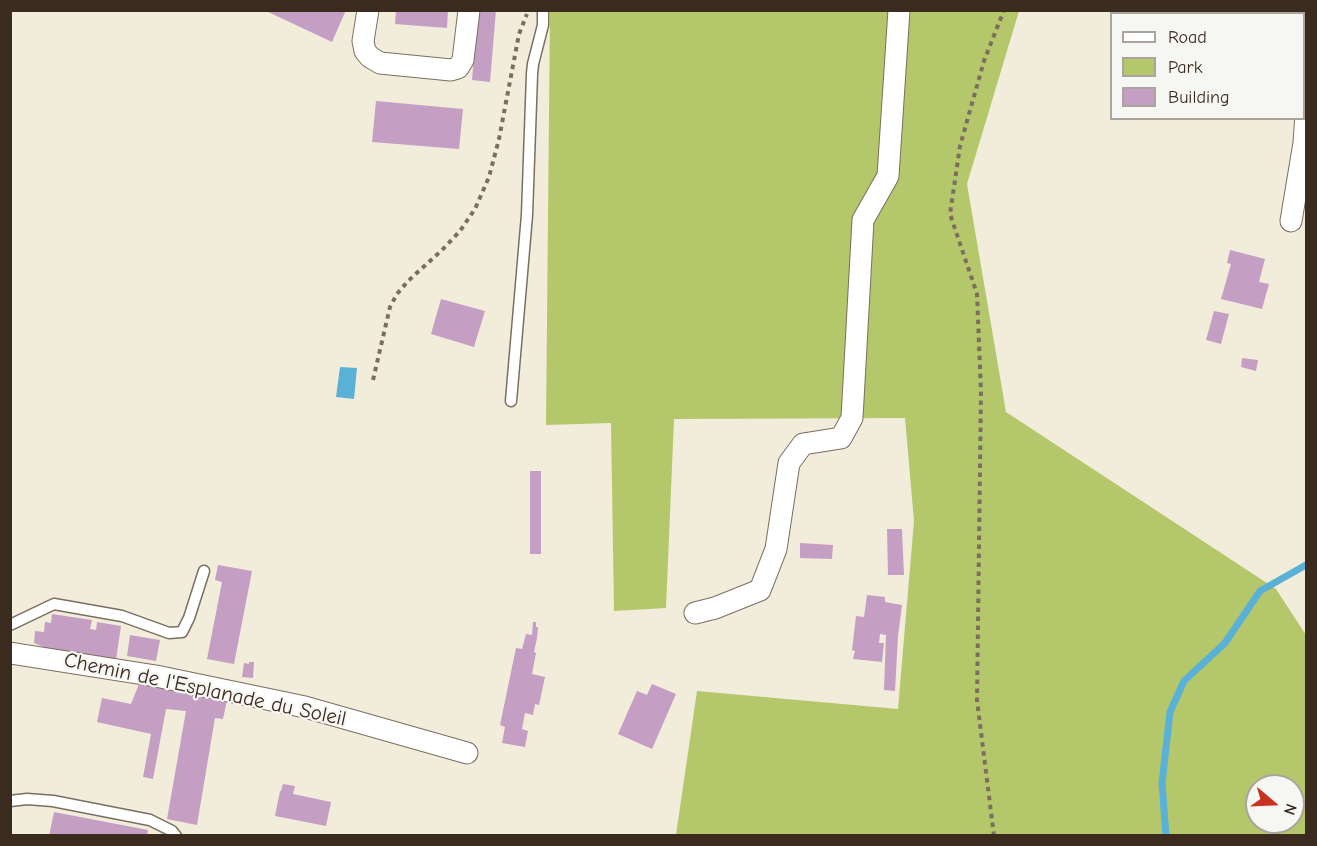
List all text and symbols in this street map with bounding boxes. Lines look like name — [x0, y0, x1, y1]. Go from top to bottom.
legend — [1110, 12, 1305, 120]
text: Road — [1168, 27, 1207, 48]
text: Park — [1168, 57, 1202, 78]
text: Building — [1168, 87, 1230, 108]
street label: Chemin de l'Esplanade du Soleil — [62, 648, 348, 732]
north arrow — [1245, 774, 1305, 834]
text: N — [1280, 801, 1300, 817]

